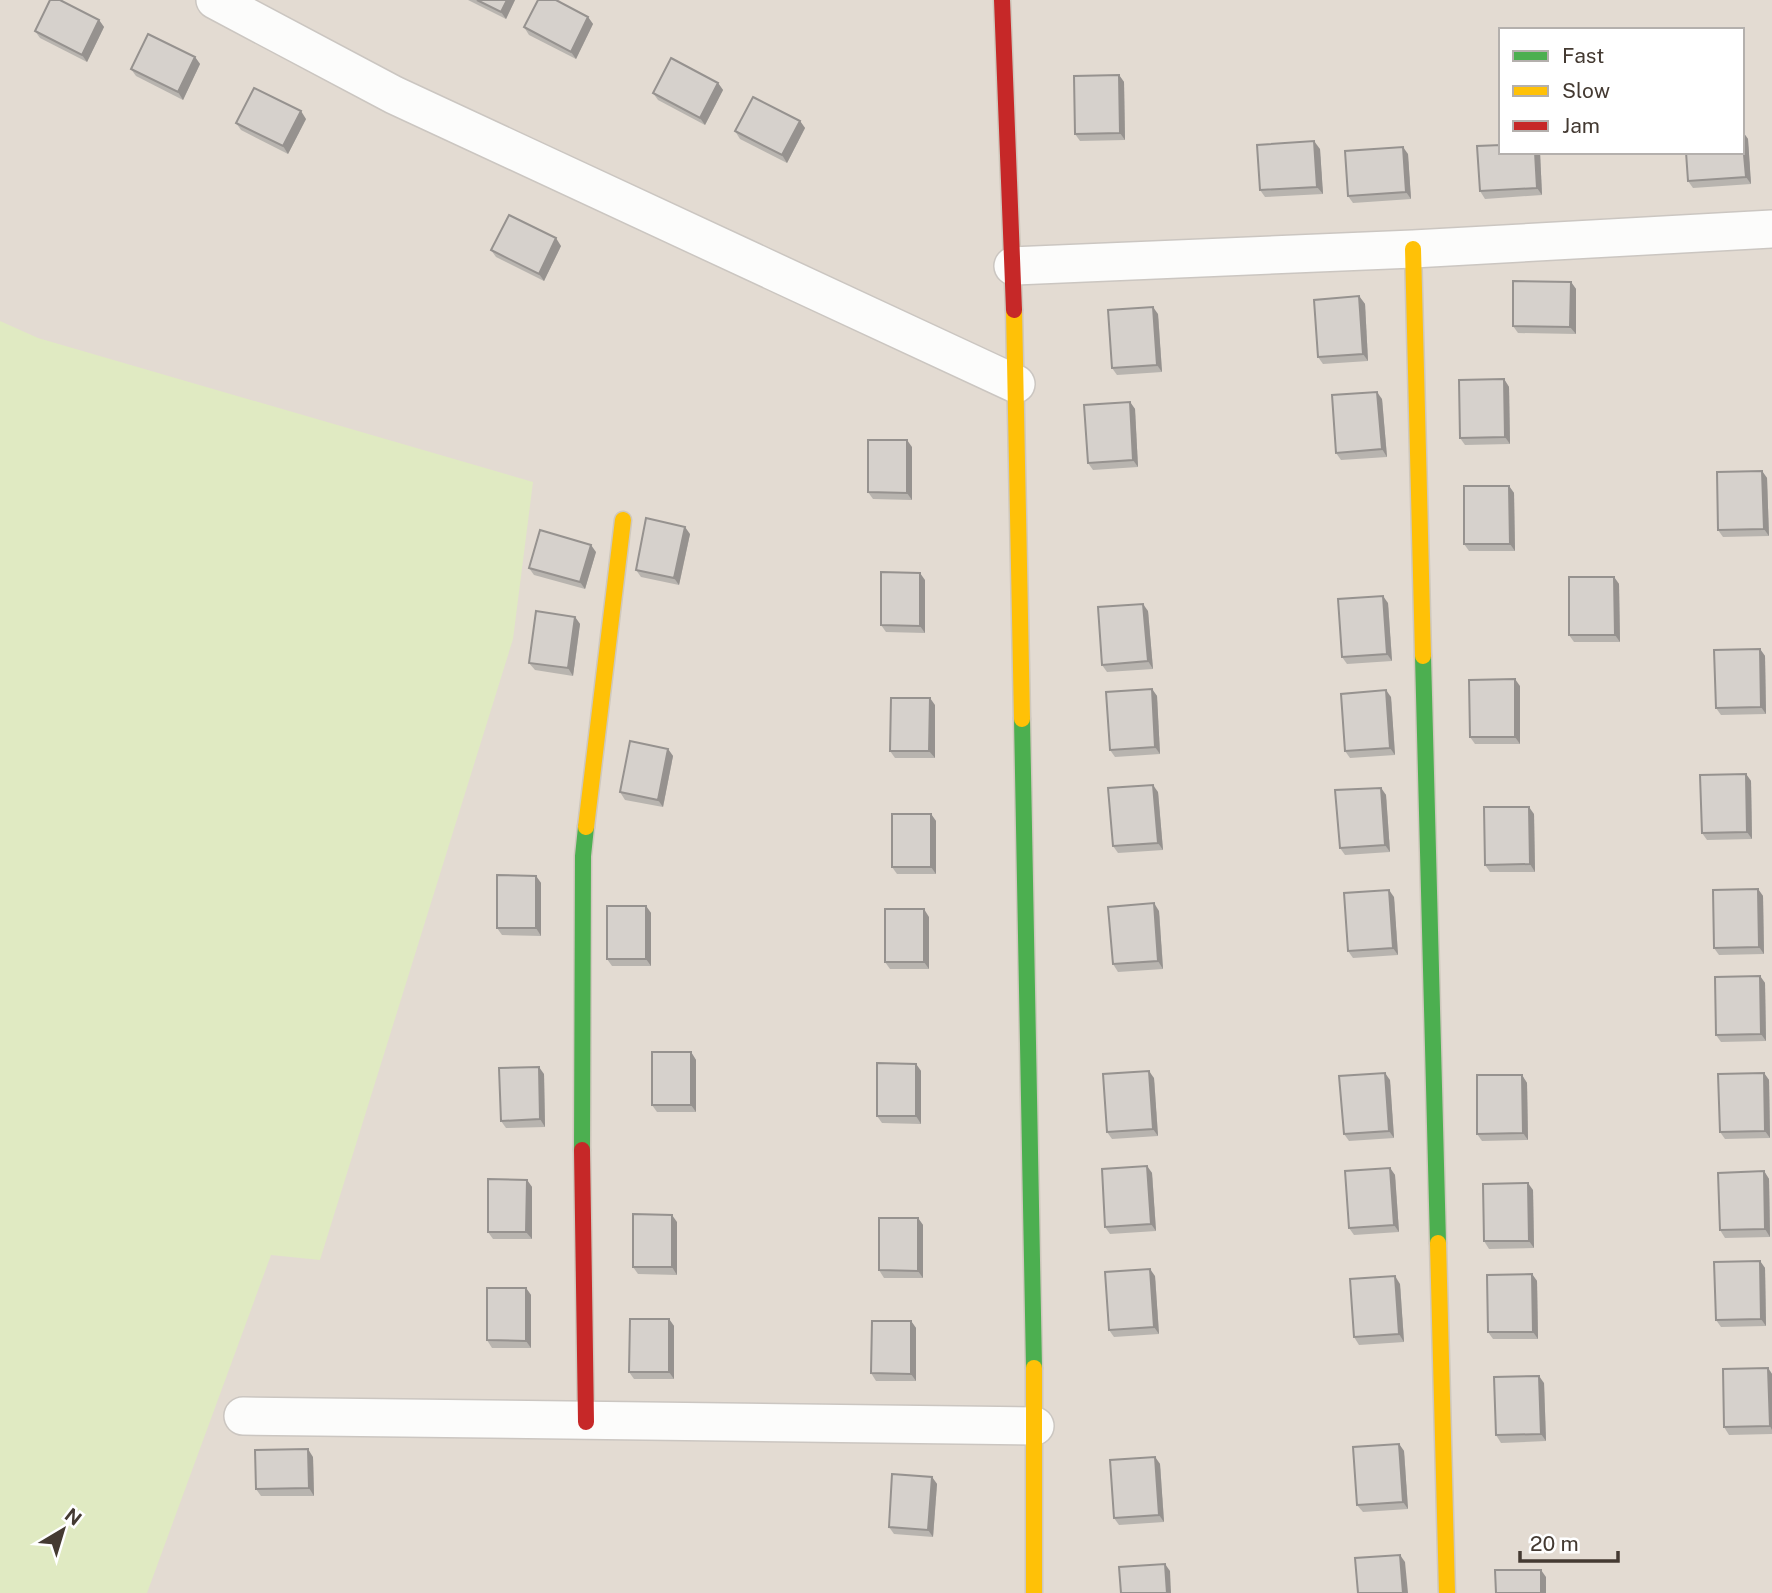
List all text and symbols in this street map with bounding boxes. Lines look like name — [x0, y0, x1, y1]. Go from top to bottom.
legend — [1499, 28, 1744, 154]
text: Fast — [1562, 43, 1604, 68]
text: Slow — [1562, 78, 1610, 103]
text: Jam — [1562, 113, 1600, 138]
north arrow — [28, 1495, 98, 1565]
text: N — [61, 1503, 86, 1530]
scale bar — [1520, 1520, 1618, 1564]
text: 20 m — [1530, 1531, 1579, 1556]

